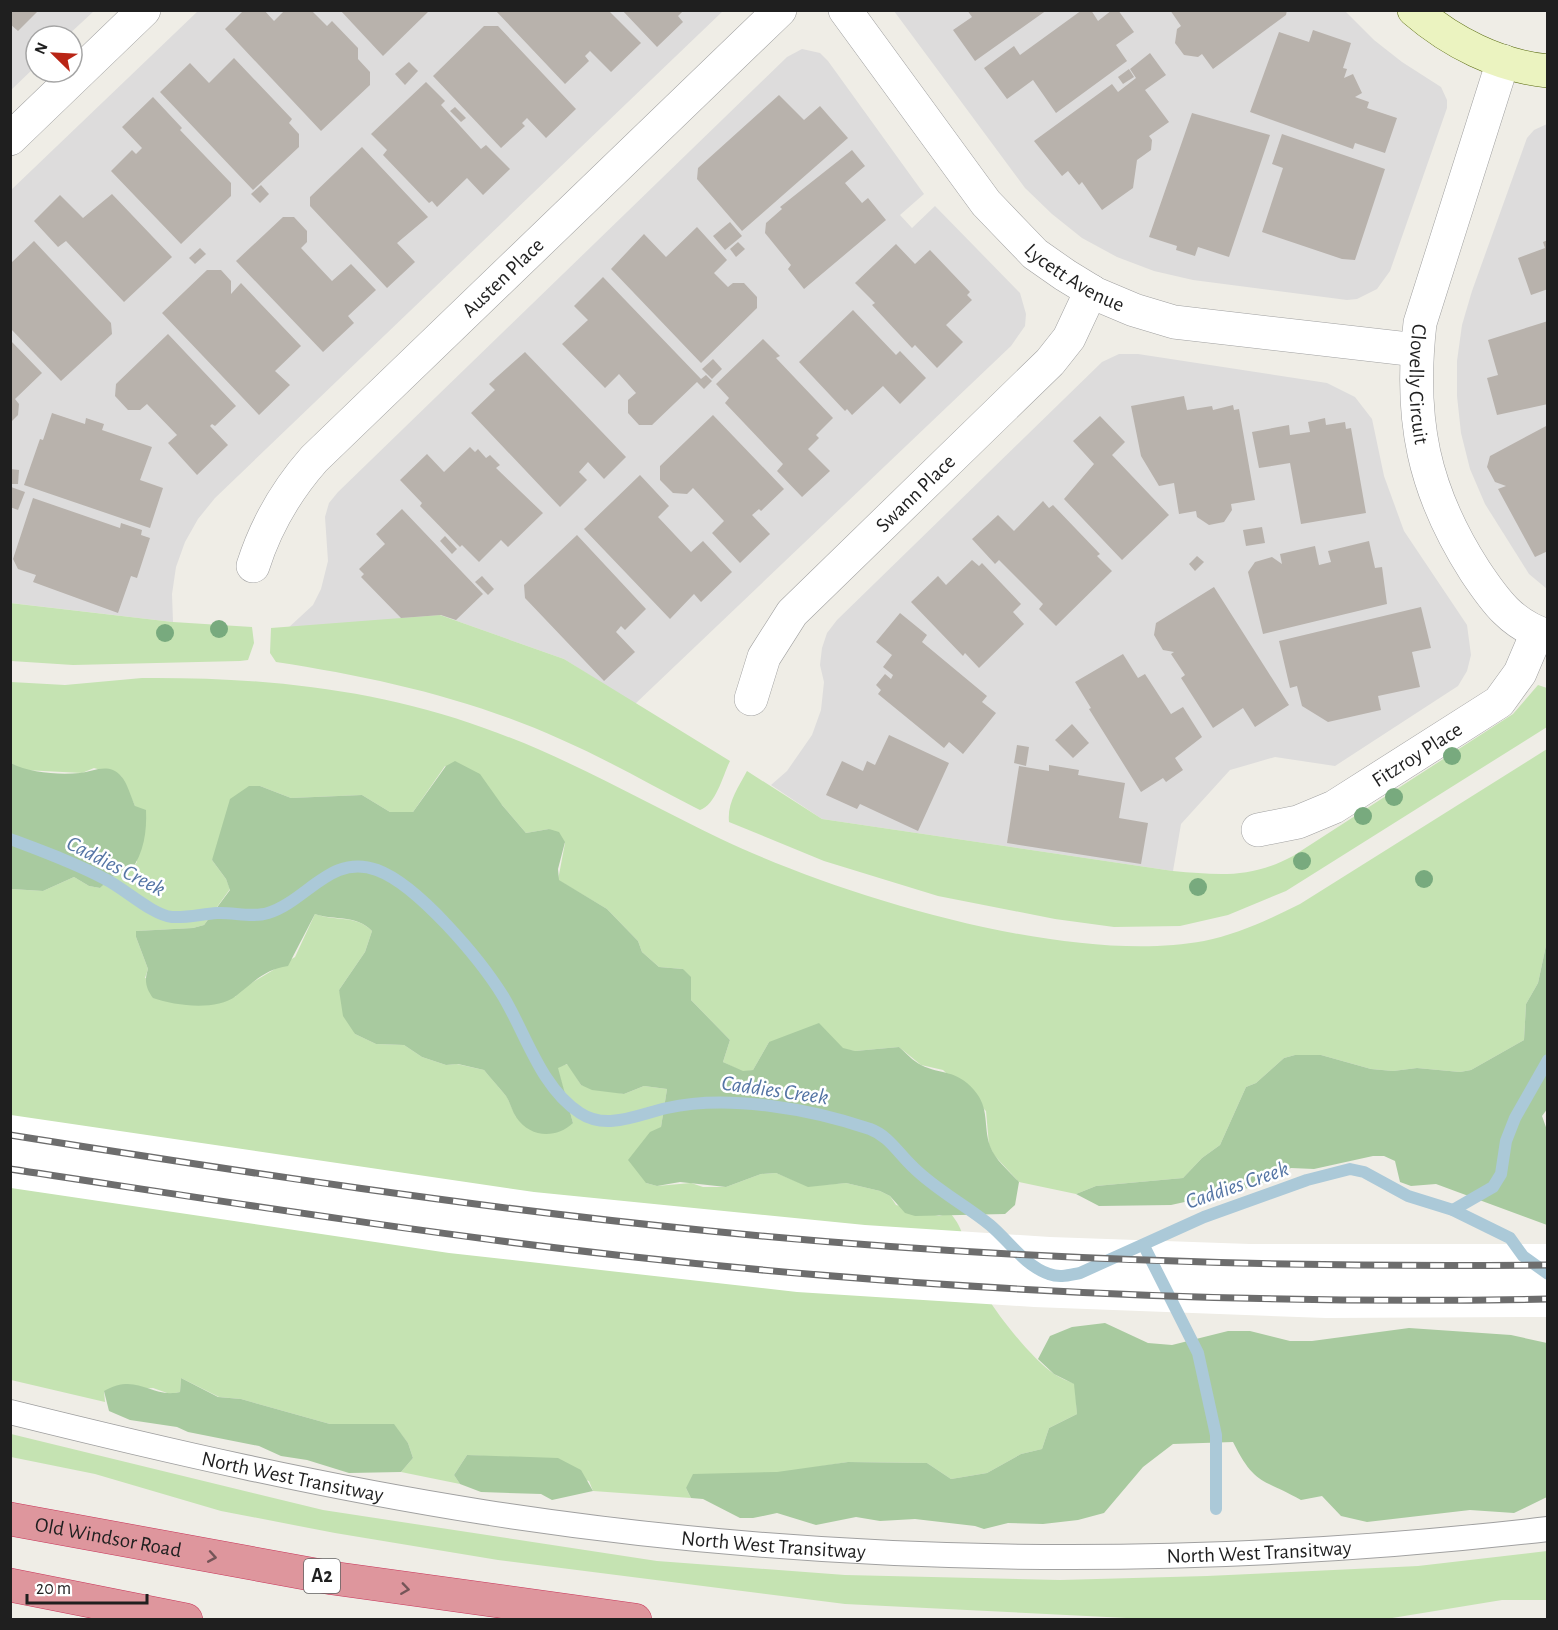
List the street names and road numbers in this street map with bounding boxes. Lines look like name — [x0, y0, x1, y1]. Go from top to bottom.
street label: Austen Place — [458, 234, 547, 321]
street label: Lycett Avenue — [1020, 239, 1127, 315]
street label: Clovelly Circuit — [1406, 323, 1433, 446]
street label: Swann Place — [872, 450, 959, 536]
street label: Fitzroy Place — [1368, 718, 1466, 791]
street label: North West Transitway — [200, 1447, 385, 1505]
street label: Old Windsor Road — [33, 1513, 183, 1561]
street label: North West Transitway — [680, 1527, 866, 1562]
street label: North West Transitway — [1166, 1537, 1352, 1566]
road number: A2 — [304, 1559, 340, 1593]

